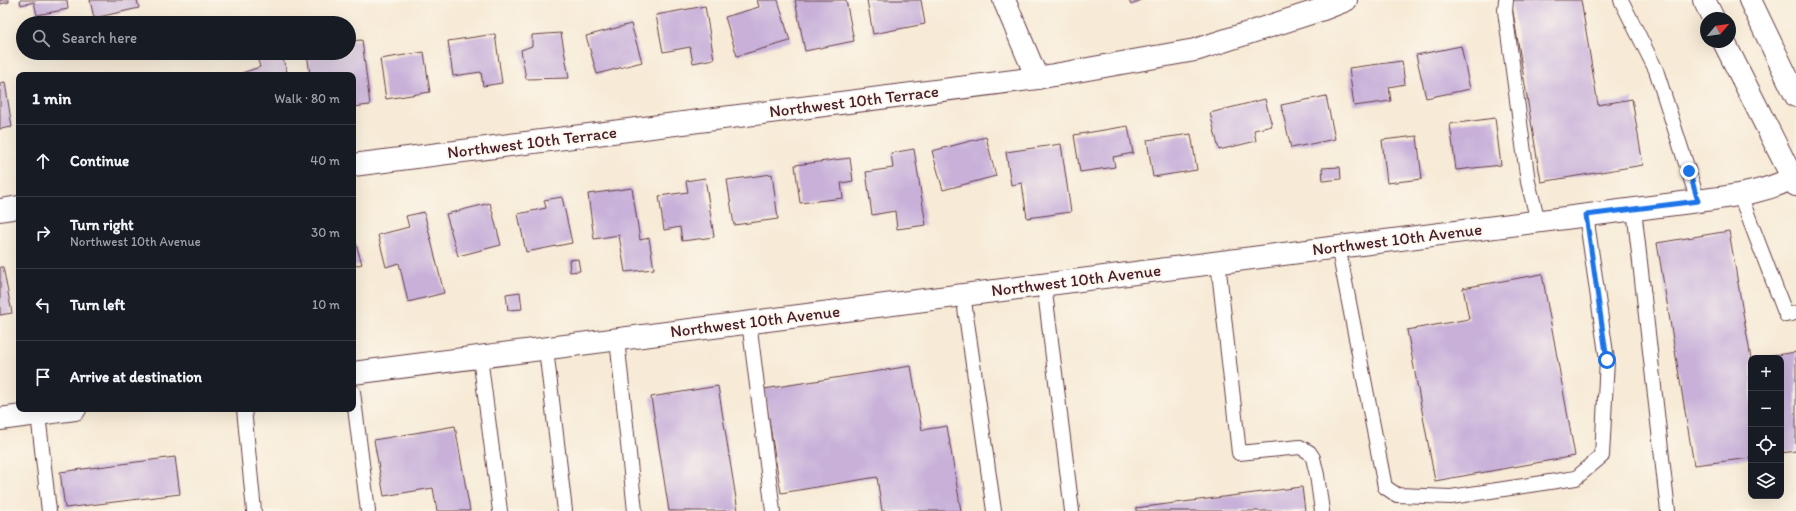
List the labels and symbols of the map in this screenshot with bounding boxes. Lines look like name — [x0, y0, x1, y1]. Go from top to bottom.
north arrow — [1700, 12, 1736, 48]
street label: Northwest 10th Terrace — [768, 81, 940, 121]
street label: Northwest 10th Terrace — [446, 122, 618, 162]
route end — [1680, 162, 1698, 180]
street label: Northwest 10th Avenue — [1311, 219, 1483, 259]
street label: Northwest 10th Avenue — [990, 260, 1162, 300]
street label: Northwest 10th Avenue — [669, 301, 841, 341]
route start — [1598, 351, 1616, 369]

